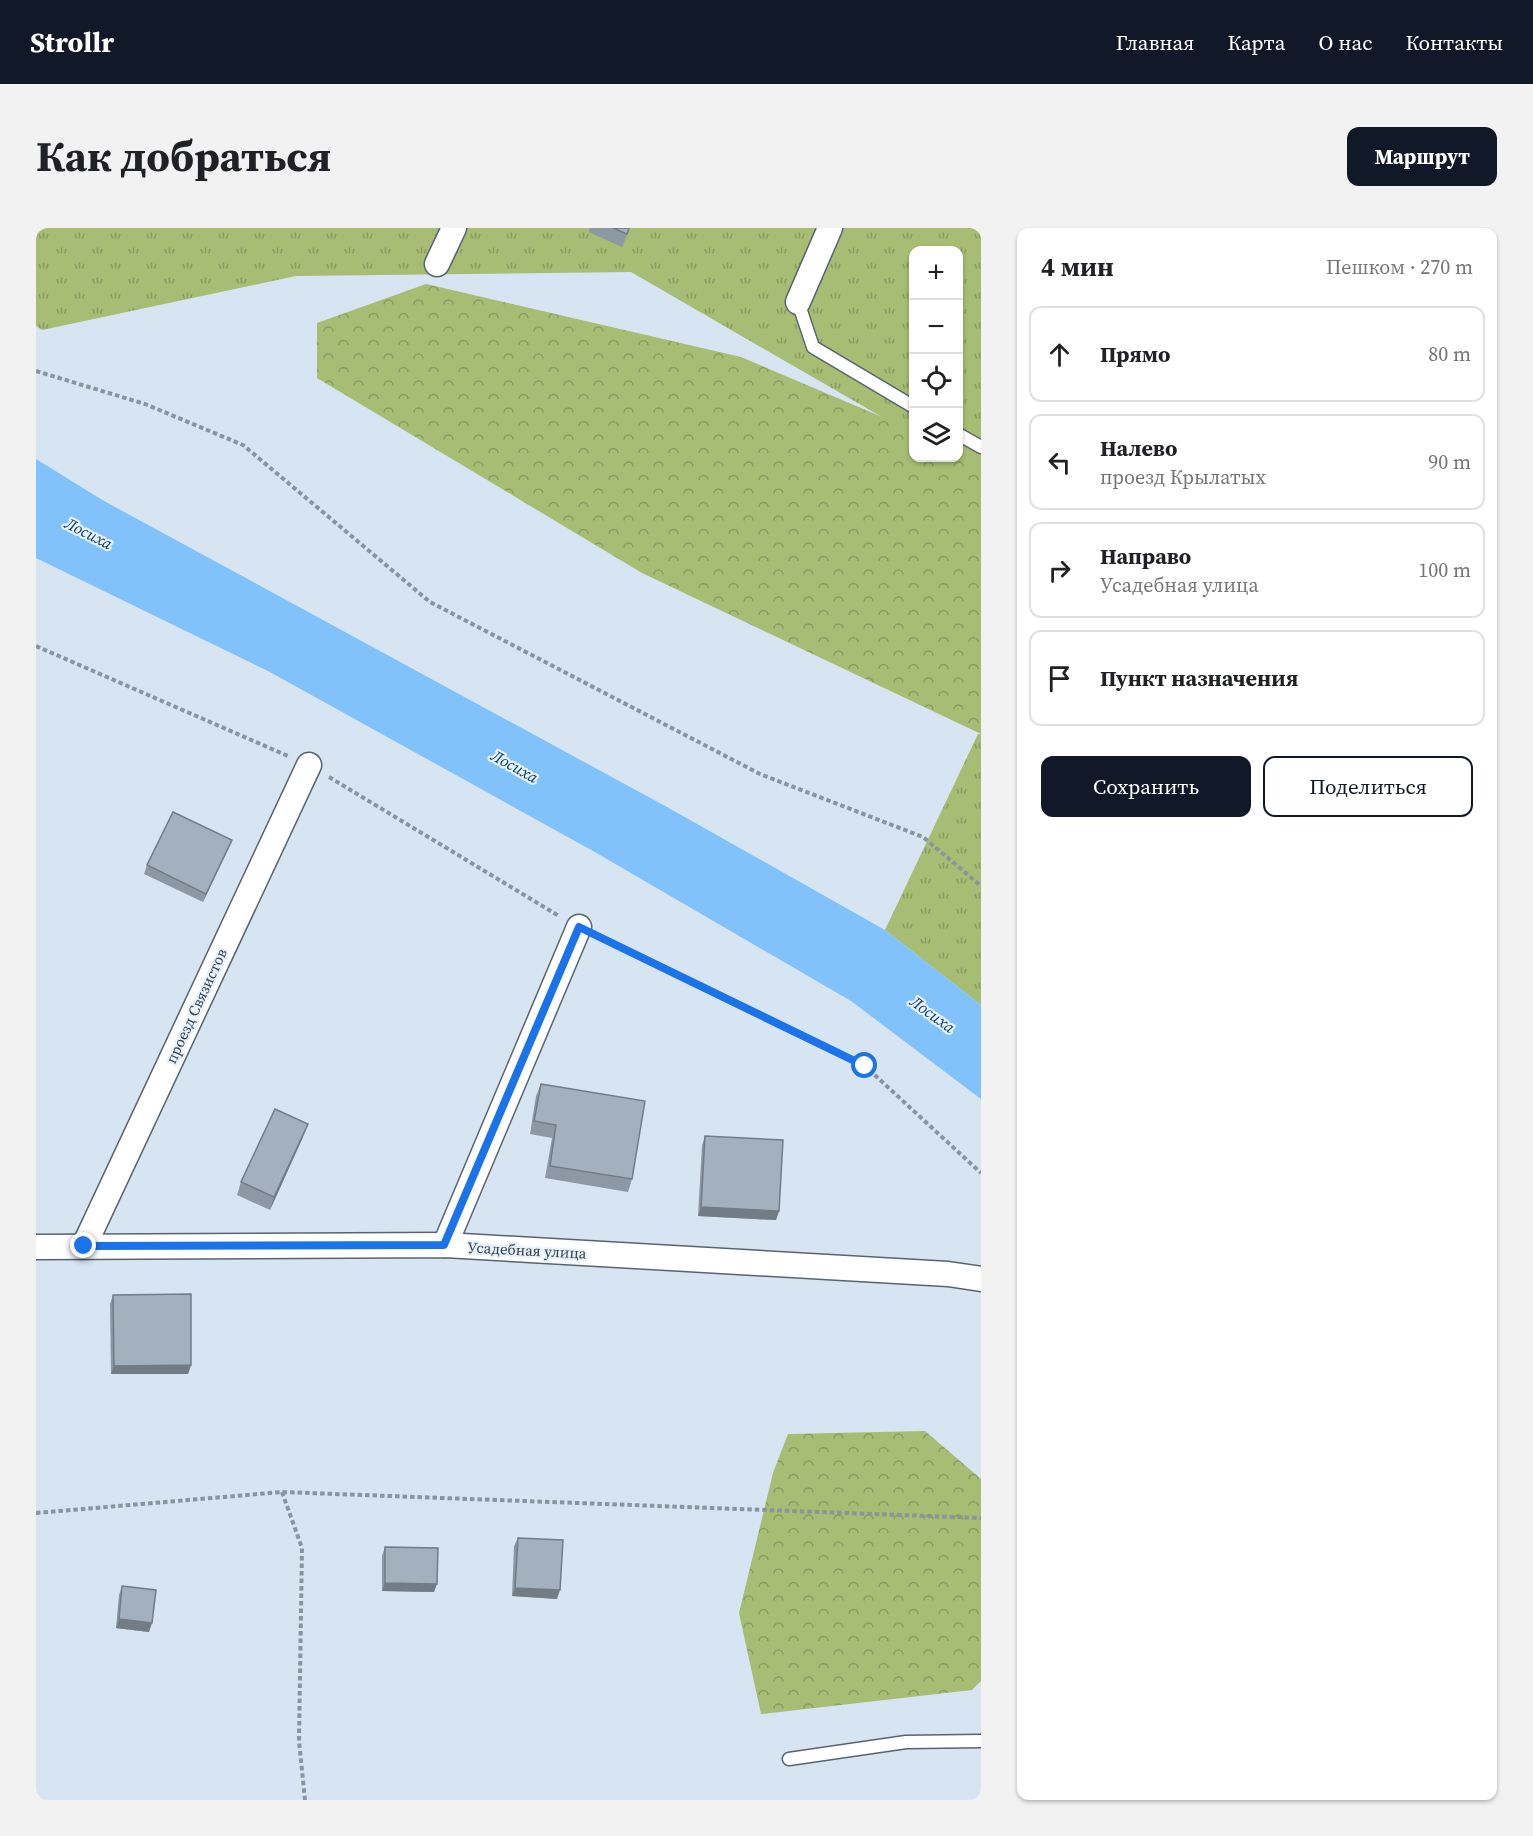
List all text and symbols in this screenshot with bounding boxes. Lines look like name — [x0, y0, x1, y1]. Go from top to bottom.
text: Strollr — [30, 23, 114, 61]
text: Главная — [1116, 28, 1194, 57]
text: Карта — [1227, 28, 1285, 57]
text: О нас — [1318, 28, 1372, 57]
text: Контакты — [1405, 28, 1503, 57]
text: Как добраться — [36, 127, 331, 185]
button: Маршрут — [1347, 127, 1497, 186]
map controls — [909, 246, 963, 462]
button: + — [909, 246, 963, 300]
text: 4 мин — [1041, 249, 1114, 285]
text: Пешком · 270 m — [1326, 253, 1473, 281]
button: − — [909, 300, 963, 354]
icon: ahead — [1043, 338, 1076, 371]
text: Прямо — [1100, 339, 1170, 369]
text: 80 m — [1428, 340, 1471, 368]
button: locate — [909, 354, 963, 408]
button: layers — [909, 408, 963, 462]
text: Налево — [1100, 433, 1177, 463]
icon: left — [1043, 446, 1076, 479]
text: 90 m — [1428, 448, 1471, 476]
text: проезд Крылатых — [1100, 463, 1266, 491]
water label: Лосиха — [61, 511, 117, 555]
text: Направо — [1100, 541, 1191, 571]
icon: right — [1043, 554, 1076, 587]
text: 100 m — [1418, 556, 1471, 584]
text: Усадебная улица — [1100, 571, 1259, 599]
icon: arrive — [1043, 662, 1076, 695]
text: Пункт назначения — [1100, 663, 1298, 693]
water label: Лосиха — [487, 744, 543, 788]
button: Сохранить — [1041, 756, 1251, 817]
button: Поделиться — [1263, 756, 1473, 817]
street label: проезд Связистов — [160, 945, 232, 1067]
water label: Лосиха — [905, 990, 960, 1038]
route start — [851, 1052, 877, 1078]
route end — [70, 1232, 96, 1258]
street label: Усадебная улица — [467, 1236, 587, 1264]

